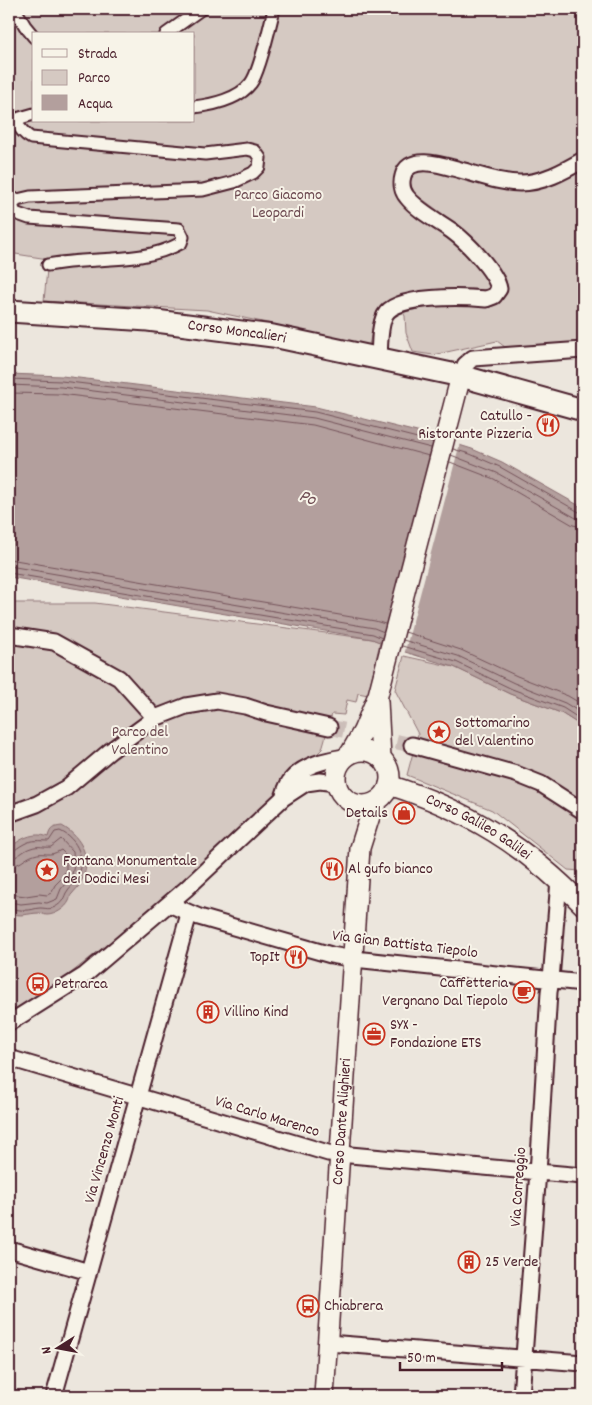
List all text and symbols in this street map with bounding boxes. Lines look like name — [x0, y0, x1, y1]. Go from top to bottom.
legend — [32, 32, 195, 122]
text: Strada — [78, 44, 118, 66]
text: Parco — [78, 68, 110, 90]
text: Acqua — [78, 94, 113, 116]
park label: Parco Giacomo Leopardi — [234, 184, 322, 225]
street label: Corso Moncalieri — [186, 314, 288, 350]
place label: Catullo - Ristorante Pizzeria — [418, 405, 532, 446]
restaurant icon: Catullo - Ristorante Pizzeria — [536, 413, 560, 437]
water label: Po — [295, 484, 320, 514]
place label: Sottomarino del Valentino — [455, 712, 534, 753]
place icon: Sottomarino del Valentino — [427, 720, 451, 744]
park label: Parco del Valentino — [112, 721, 168, 762]
street label: Corso Galileo Galilei — [422, 788, 536, 866]
shop icon: Details — [392, 801, 416, 825]
place label: Details — [346, 802, 388, 825]
place label: Fontana Monumentale dei Dodici Mesi — [63, 850, 197, 891]
restaurant icon: Al gufo bianco — [320, 857, 344, 881]
place icon: Fontana Monumentale dei Dodici Mesi — [35, 858, 59, 882]
place label: Al gufo bianco — [348, 858, 433, 881]
street label: Via Gian Battista Tiepolo — [331, 925, 479, 965]
restaurant icon: TopIt — [284, 945, 308, 969]
place label: TopIt — [250, 946, 280, 969]
bus stop icon: Petrarca — [26, 972, 50, 996]
place label: Caffetteria Vergnano Dal Tiepolo — [382, 972, 508, 1013]
place label: Petrarca — [54, 973, 108, 996]
cafe icon: Caffetteria Vergnano Dal Tiepolo — [512, 980, 536, 1004]
building icon: Villino Kind — [196, 1000, 220, 1024]
place label: Villino Kind — [224, 1001, 289, 1024]
place label: SYX - Fondazione ETS — [390, 1014, 482, 1055]
office icon: SYX - Fondazione ETS — [362, 1022, 386, 1046]
street label: Corso Dante Alighieri — [326, 1057, 358, 1186]
street label: Via Carlo Marenco — [212, 1090, 322, 1144]
street label: Via Vincenzo Monti — [79, 1094, 131, 1206]
street label: Via Correggio — [505, 1146, 533, 1228]
building icon: 25 Verde — [457, 1250, 481, 1274]
place label: 25 Verde — [485, 1251, 538, 1274]
bus stop icon: Chiabrera — [296, 1294, 320, 1318]
place label: Chiabrera — [324, 1295, 384, 1318]
north arrow — [32, 1322, 82, 1372]
scale bar — [400, 1340, 502, 1372]
text: N — [37, 1345, 58, 1355]
text: 50 m — [407, 1348, 436, 1370]

